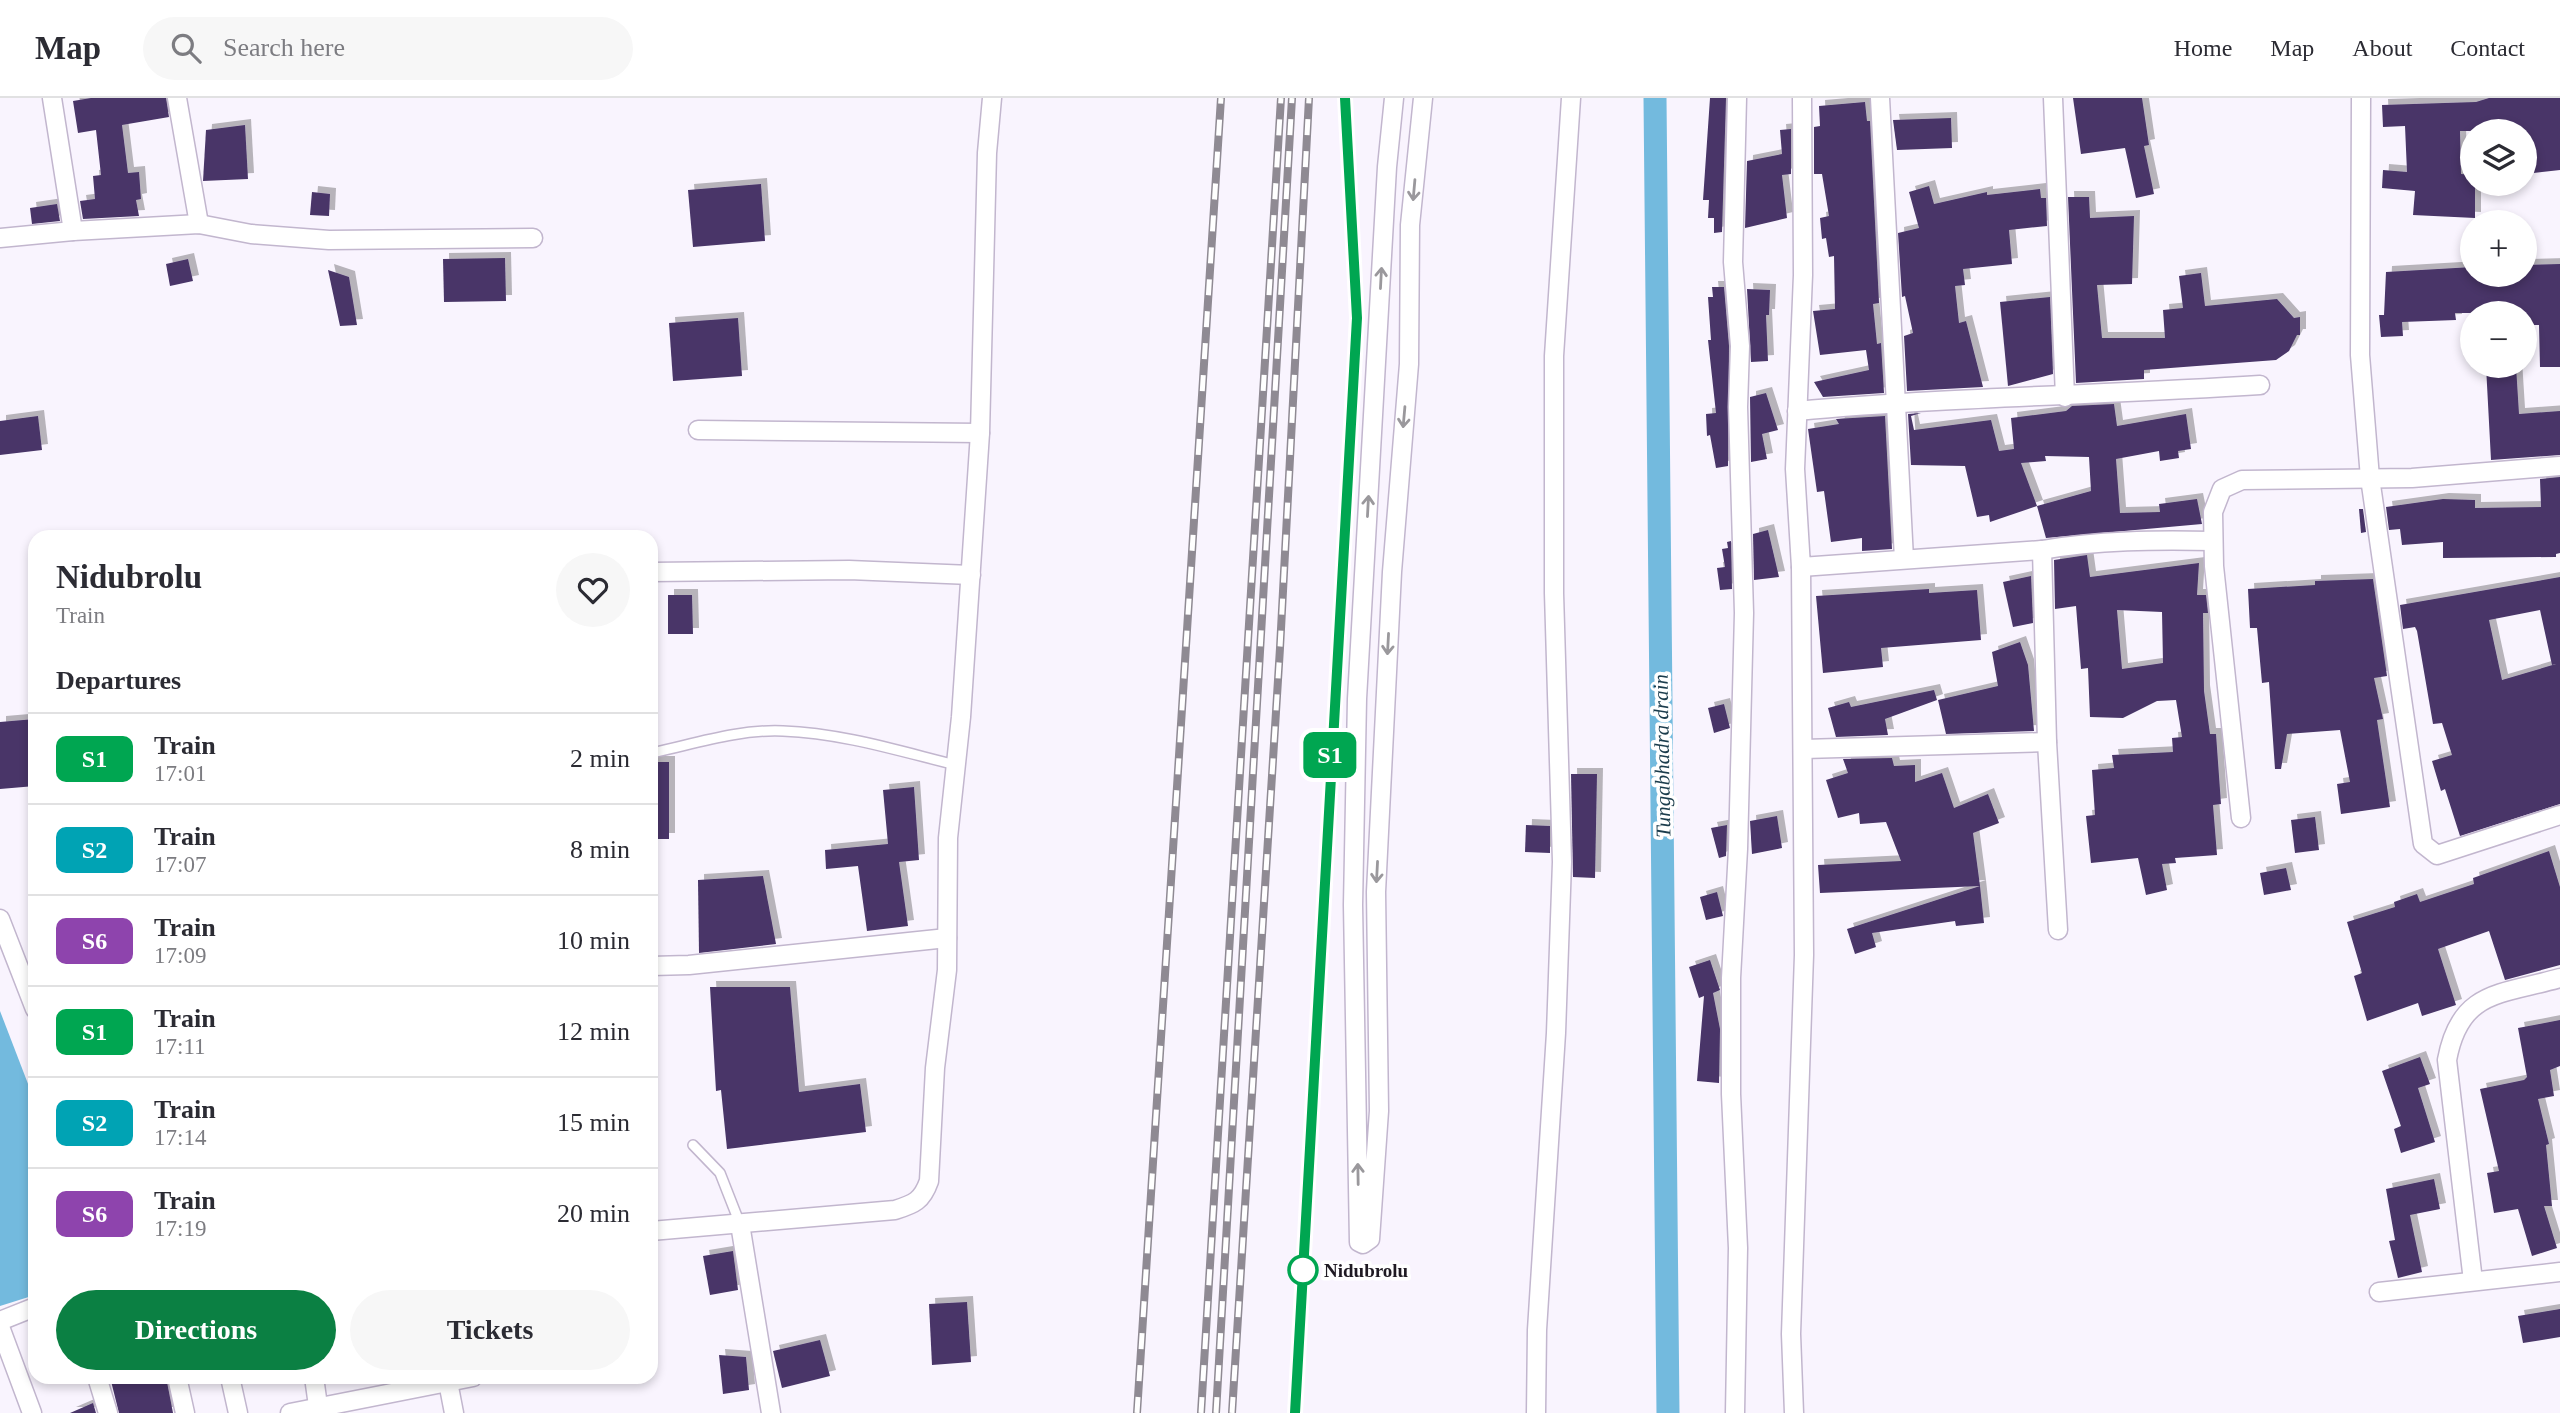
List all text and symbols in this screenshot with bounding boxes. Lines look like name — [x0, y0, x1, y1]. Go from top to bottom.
search box — [143, 17, 633, 80]
icon: search — [167, 29, 205, 67]
text: Map — [35, 30, 101, 66]
text: Search here — [223, 33, 345, 62]
text: Home — [2174, 35, 2232, 61]
text: Map — [2270, 35, 2314, 61]
text: About — [2352, 35, 2412, 61]
text: Contact — [2450, 35, 2525, 61]
map controls — [2460, 119, 2537, 378]
button: layers — [2460, 119, 2537, 196]
one-way arrow — [1407, 179, 1420, 201]
button: + — [2460, 210, 2537, 287]
one-way arrow — [1375, 268, 1388, 290]
button: − — [2460, 301, 2537, 378]
one-way arrow — [1397, 406, 1410, 428]
one-way arrow — [1362, 495, 1375, 517]
button: heart — [556, 553, 630, 627]
text: Nidubrolu — [56, 559, 202, 595]
text: Train — [56, 603, 105, 628]
one-way arrow — [1382, 633, 1395, 656]
text: Departures — [56, 666, 181, 695]
water label: Tungabhadra drain — [1649, 674, 1675, 838]
text: Train — [154, 731, 216, 760]
line badge: S1 — [1298, 732, 1362, 778]
text: S1 — [1317, 742, 1343, 768]
text: 2 min — [570, 744, 630, 773]
text: S1 — [82, 746, 107, 772]
text: 17:01 — [154, 761, 206, 786]
text: Train — [154, 822, 216, 851]
text: 8 min — [570, 835, 630, 864]
text: S2 — [82, 837, 107, 863]
text: 17:07 — [154, 852, 206, 877]
one-way arrow — [1371, 860, 1384, 883]
text: Train — [154, 913, 216, 942]
text: 10 min — [557, 926, 630, 955]
text: S6 — [82, 928, 107, 954]
text: 17:09 — [154, 943, 206, 968]
text: Train — [154, 1004, 216, 1033]
text: 12 min — [557, 1017, 630, 1046]
text: S1 — [82, 1019, 107, 1045]
text: 17:11 — [154, 1034, 206, 1059]
text: Train — [154, 1095, 216, 1124]
text: 15 min — [557, 1108, 630, 1137]
text: S2 — [82, 1110, 107, 1136]
text: 17:14 — [154, 1125, 206, 1150]
one-way arrow — [1351, 1162, 1364, 1185]
text: Train — [154, 1186, 216, 1215]
text: 20 min — [557, 1199, 630, 1228]
text: S6 — [82, 1201, 107, 1227]
text: 17:19 — [154, 1216, 206, 1241]
marker: Nidubrolu — [1288, 1255, 1318, 1285]
place label: Nidubrolu — [1324, 1260, 1409, 1281]
button: Directions — [56, 1290, 336, 1370]
button: Tickets — [350, 1290, 630, 1370]

